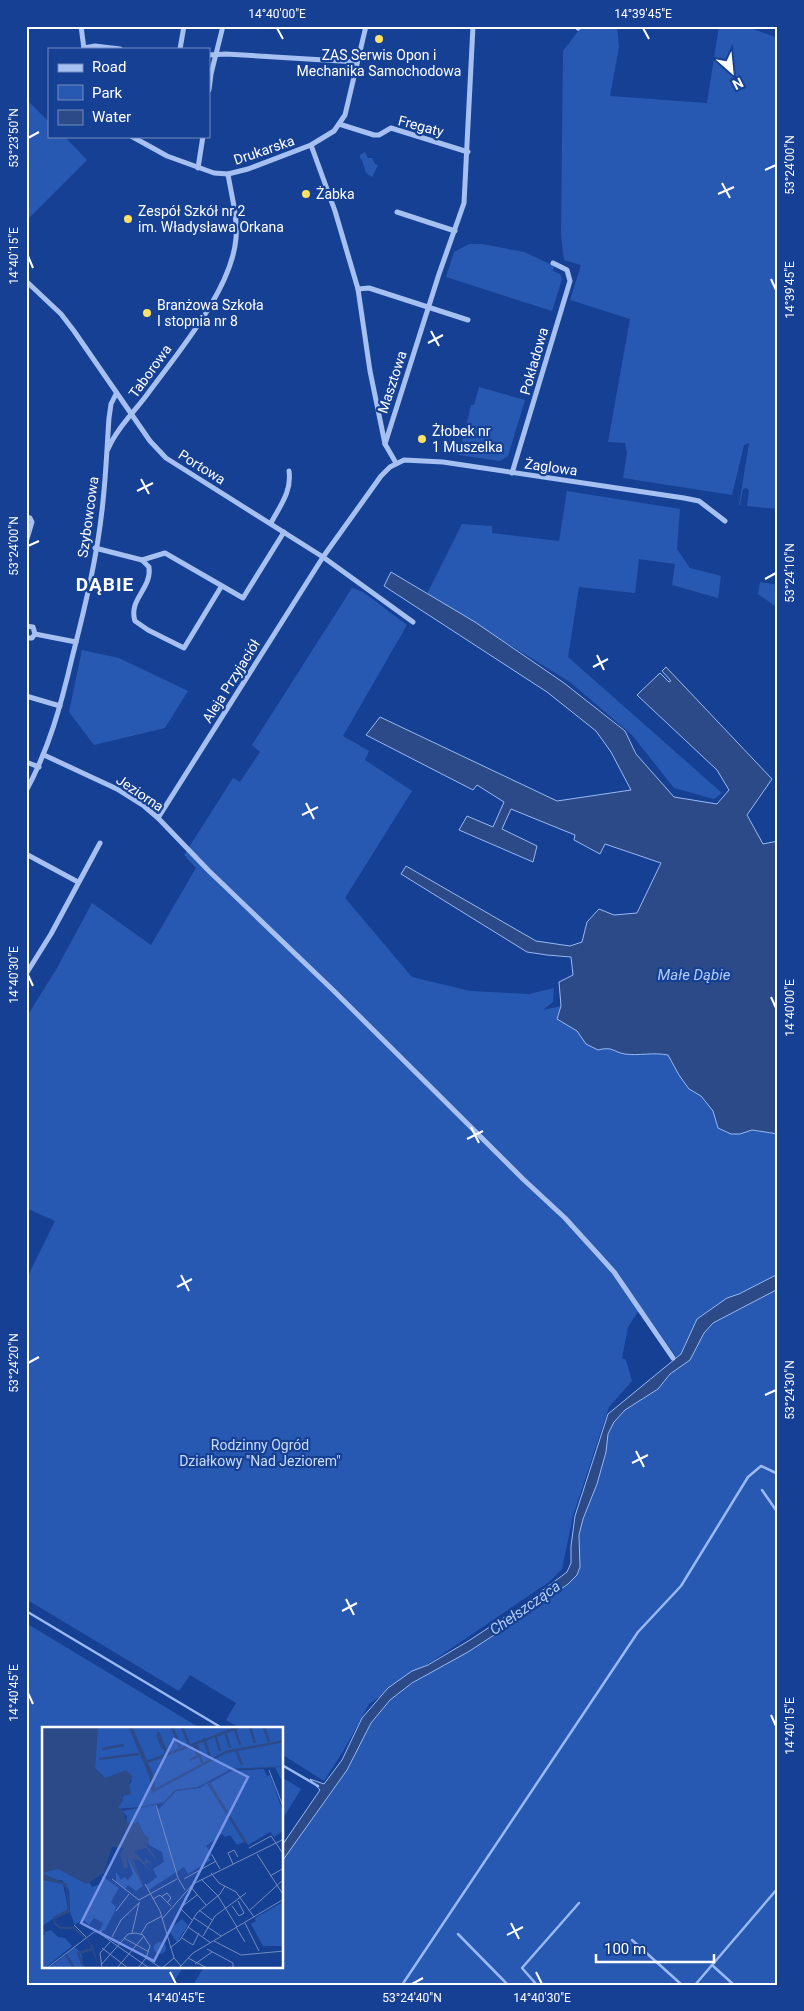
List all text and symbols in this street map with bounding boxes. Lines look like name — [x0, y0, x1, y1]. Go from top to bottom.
text: 14°40'00"E — [248, 7, 306, 21]
text: 14°39'45"E — [614, 7, 672, 21]
marker: ZAS Serwis Opon i Mechanika Samochodowa — [373, 33, 385, 45]
place label: ZAS Serwis Opon i Mechanika Samochodowa — [297, 47, 461, 79]
legend — [48, 48, 210, 138]
north arrow — [706, 48, 756, 98]
text: Road — [92, 58, 126, 76]
text: N — [730, 74, 746, 93]
text: Park — [92, 84, 123, 102]
text: 53°23'50"N — [7, 108, 21, 168]
text: Water — [92, 108, 131, 126]
street label: Fregaty — [397, 112, 446, 140]
street label: Drukarska — [232, 132, 296, 168]
text: 53°24'00"N — [783, 135, 797, 195]
place label: Żabka — [316, 186, 355, 202]
marker: Żabka — [300, 188, 312, 200]
place label: Zespół Szkół nr 2 im. Władysława Orkana — [138, 203, 284, 235]
marker: Zespół Szkół nr 2 im. Władysława Orkana — [122, 213, 134, 225]
text: 14°40'15"E — [7, 227, 21, 285]
text: 14°39'45"E — [783, 261, 797, 319]
place label: Branżowa Szkoła I stopnia nr 8 — [157, 297, 264, 329]
marker: Branżowa Szkoła I stopnia nr 8 — [141, 307, 153, 319]
street label: Pokładowa — [517, 326, 551, 396]
street label: Taborowa — [125, 341, 175, 401]
street label: Masztowa — [374, 349, 410, 415]
place label: Żłobek nr 1 Muszelka — [432, 423, 503, 455]
marker: Żłobek nr 1 Muszelka — [416, 433, 428, 445]
street label: Portowa — [176, 446, 228, 488]
street label: Żaglowa — [523, 455, 579, 479]
street label: Szybowcowa — [74, 475, 102, 559]
text: 53°24'00"N — [7, 516, 21, 576]
text: 53°24'10"N — [783, 543, 797, 603]
district label: DĄBIE — [76, 573, 134, 596]
street label: Aleja Przyjaciół — [199, 636, 263, 726]
street label: Jeziorna — [113, 771, 167, 815]
text: 14°40'30"E — [7, 946, 21, 1004]
water label: Małe Dąbie — [658, 966, 731, 984]
text: 14°40'00"E — [783, 979, 797, 1037]
text: 53°24'20"N — [7, 1333, 21, 1393]
text: 53°24'30"N — [783, 1360, 797, 1420]
park label: Rodzinny Ogród Działkowy "Nad Jeziorem" — [179, 1437, 341, 1469]
water label: Chełszcząca — [486, 1577, 564, 1639]
text: 14°40'45"E — [7, 1664, 21, 1722]
text: 14°40'15"E — [783, 1697, 797, 1755]
inset map — [42, 1727, 284, 1968]
scale bar — [596, 1931, 714, 1963]
text: 100 m — [604, 1940, 646, 1958]
text: 14°40'45"E — [147, 1991, 205, 2005]
text: 53°24'40"N — [382, 1991, 442, 2005]
text: 14°40'30"E — [513, 1991, 571, 2005]

